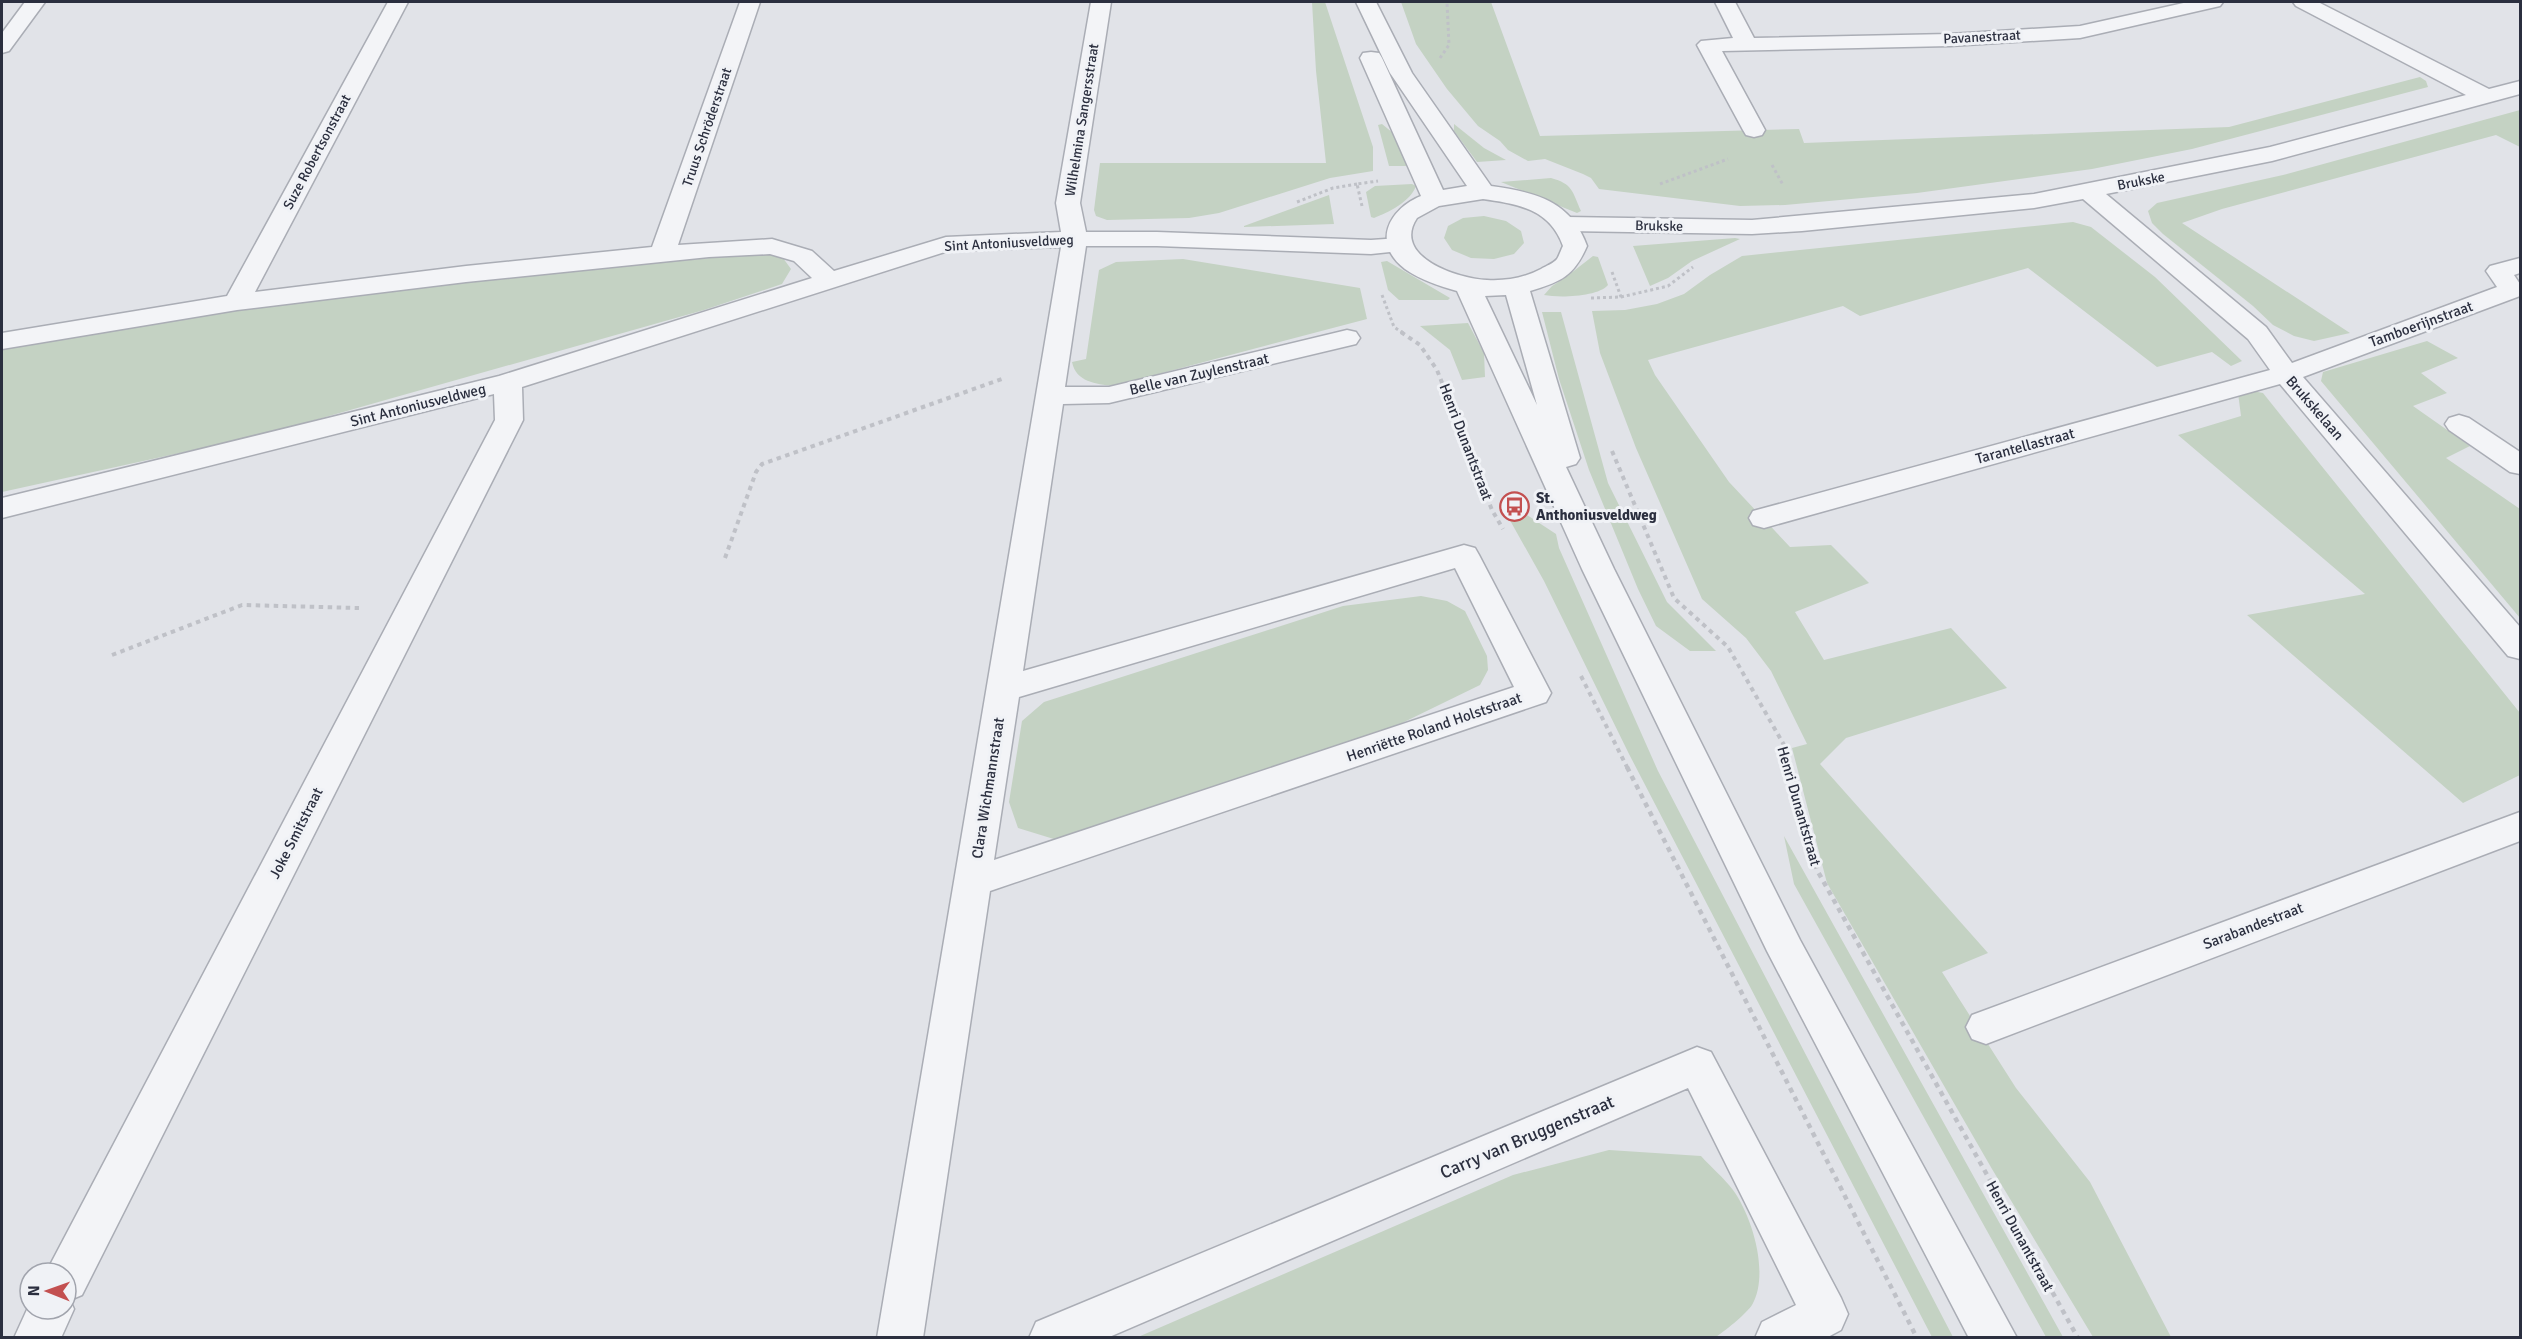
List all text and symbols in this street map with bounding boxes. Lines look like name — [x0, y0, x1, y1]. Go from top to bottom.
street label: Pavanestraat — [1943, 26, 2021, 48]
street label: Wilhelmina Sangersstraat — [1062, 42, 1102, 198]
street label: Truus Schröderstraat — [679, 65, 735, 189]
street label: Suze Robertsonstraat — [279, 91, 355, 212]
street label: Brukske — [2116, 168, 2166, 194]
street label: Brukske — [1635, 217, 1683, 235]
street label: Sint Antoniusveldweg — [944, 231, 1074, 255]
street label: Tamboerijnstraat — [2367, 297, 2475, 351]
street label: Belle van Zuylenstraat — [1128, 349, 1270, 399]
street label: Brukskelaan — [2282, 372, 2348, 444]
street label: Sint Antoniusveldweg — [348, 379, 488, 431]
street label: Henri Dunantstraat — [1435, 381, 1497, 503]
street label: Tarantellastraat — [1974, 424, 2076, 468]
place label: St. Anthoniusveldweg — [1536, 489, 1657, 524]
bus stop icon: St. Anthoniusveldweg — [1499, 491, 1531, 523]
street label: Henriëtte Roland Holststraat — [1344, 689, 1524, 765]
street label: Clara Wichmannstraat — [968, 716, 1008, 860]
street label: Henri Dunantstraat — [1773, 744, 1825, 868]
street label: Joke Smitstraat — [265, 785, 327, 881]
street label: Sarabandestraat — [2200, 899, 2306, 953]
street label: Carry van Bruggenstraat — [1437, 1090, 1617, 1184]
street label: Henri Dunantstraat — [1982, 1178, 2058, 1294]
north arrow — [18, 1261, 78, 1321]
text: N — [24, 1285, 44, 1296]

